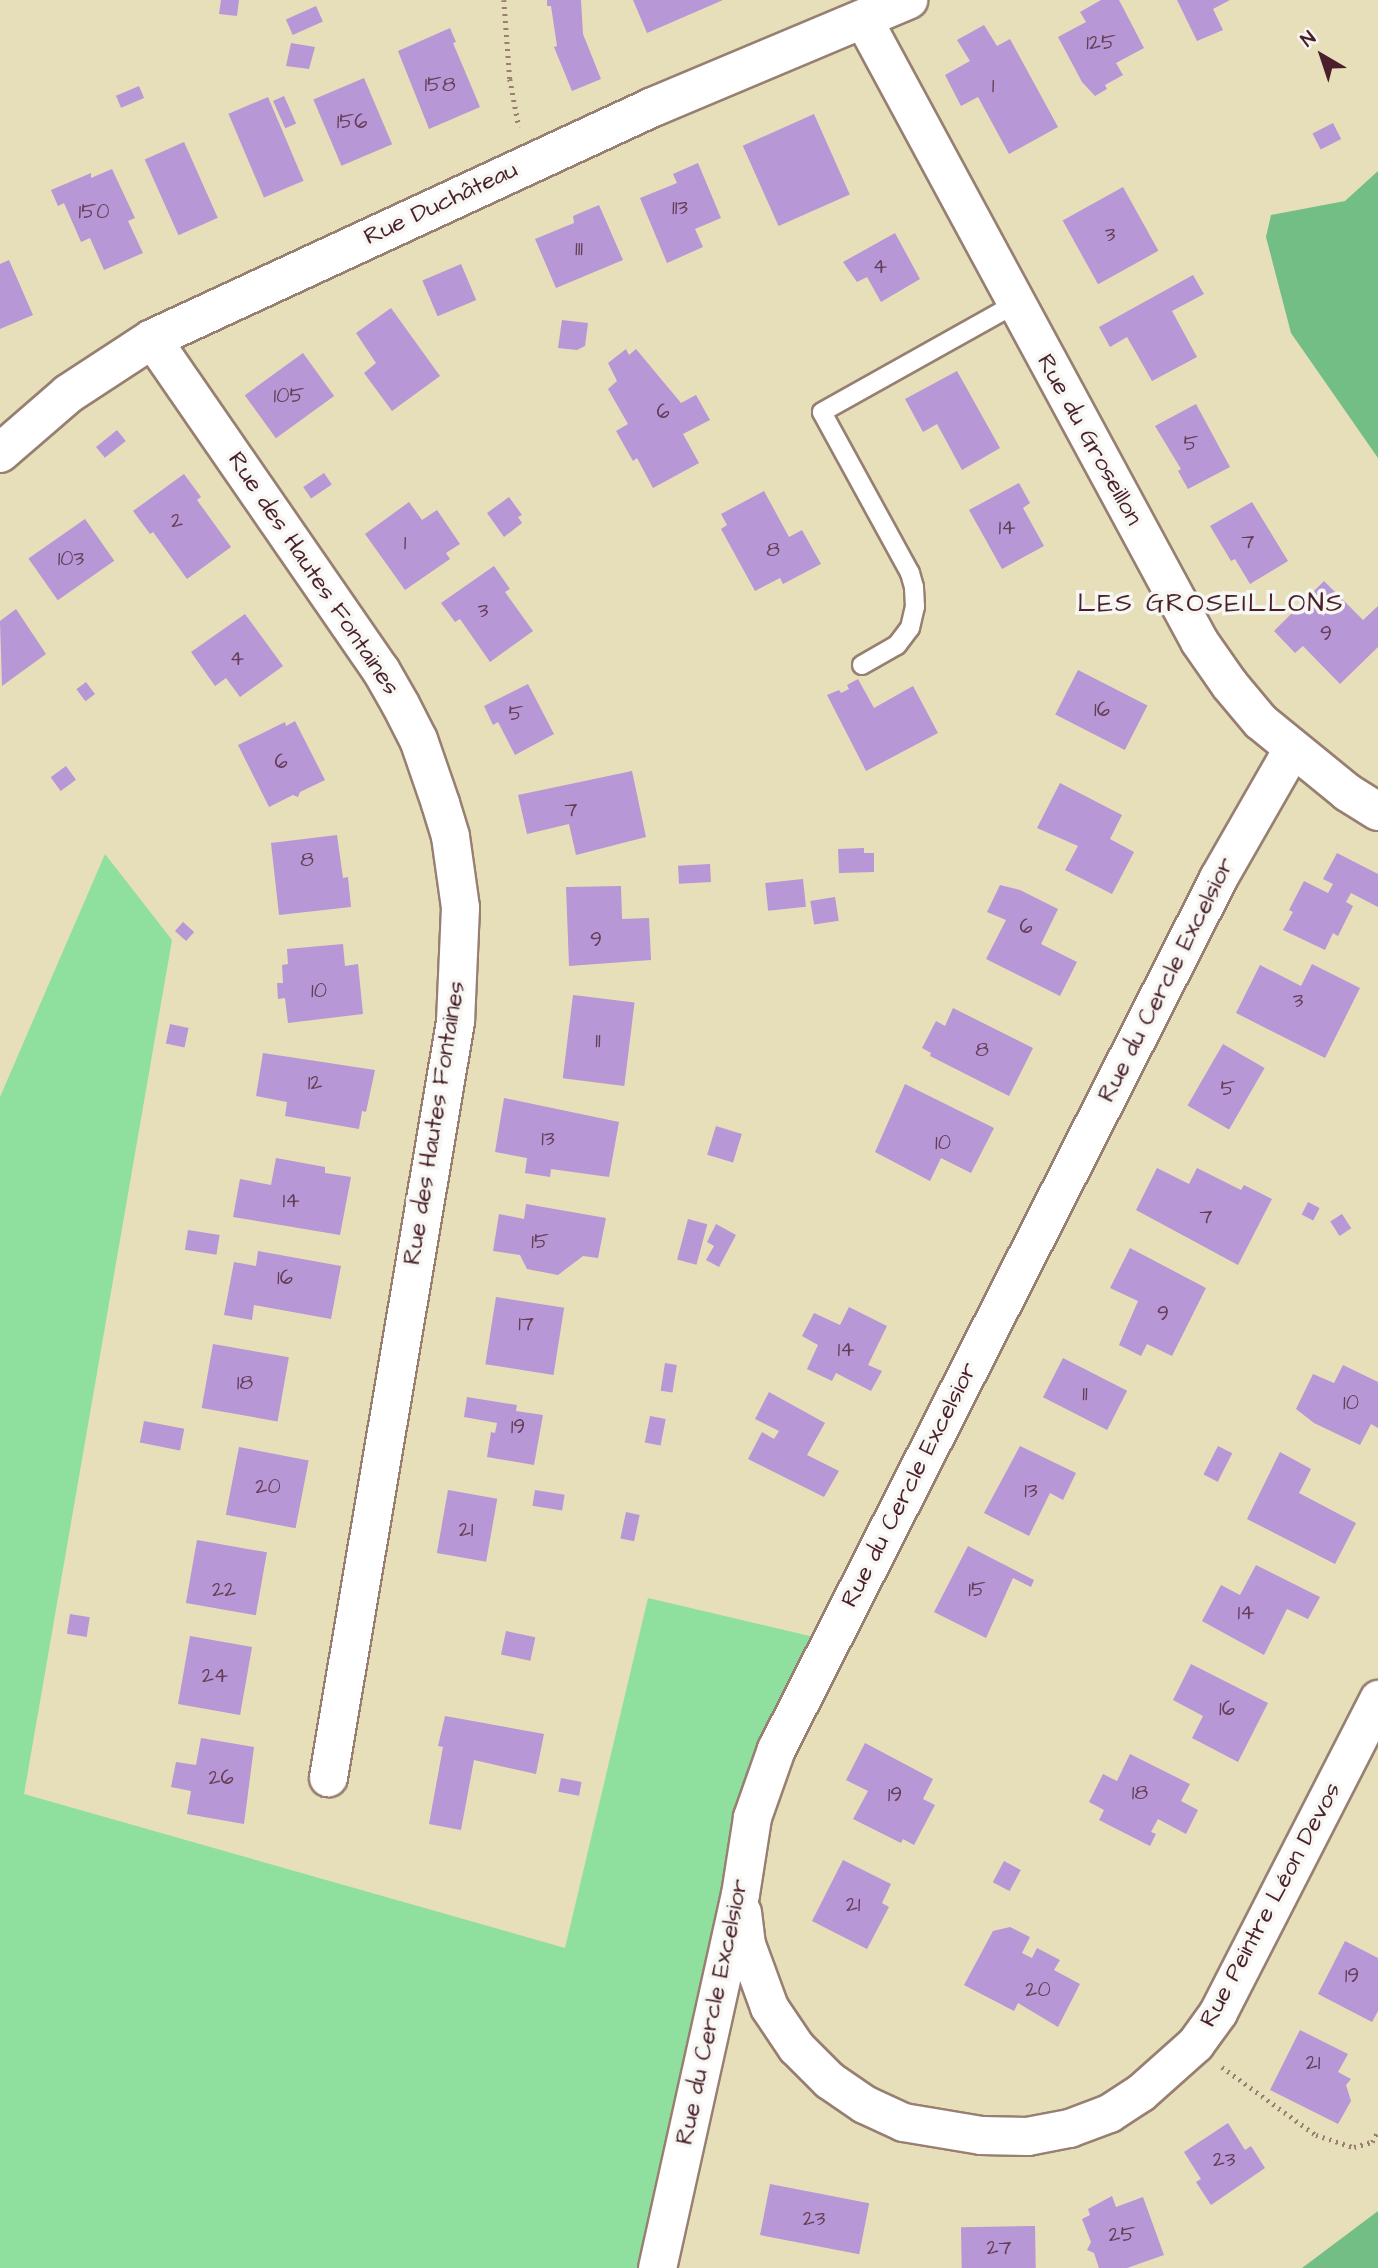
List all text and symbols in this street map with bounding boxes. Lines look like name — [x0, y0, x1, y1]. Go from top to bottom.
north arrow — [1287, 21, 1357, 91]
text: N — [1295, 25, 1322, 54]
house number: 125 — [1086, 30, 1116, 56]
house number: 158 — [424, 72, 456, 98]
house number: 1 — [992, 73, 994, 99]
house number: 156 — [337, 109, 367, 135]
street label: Rue Duchâteau — [360, 156, 522, 252]
house number: 113 — [672, 195, 688, 221]
house number: 150 — [79, 199, 109, 225]
house number: 3 — [1105, 222, 1115, 248]
house number: 111 — [575, 236, 583, 262]
house number: 4 — [873, 254, 887, 280]
street label: Rue du Groseillon — [1030, 349, 1148, 531]
house number: 105 — [274, 383, 304, 409]
house number: 6 — [656, 399, 670, 425]
house number: 5 — [1184, 431, 1198, 457]
street label: Rue des Hautes Fontaines — [221, 447, 405, 701]
house number: 2 — [171, 508, 183, 534]
house number: 14 — [999, 515, 1015, 541]
house number: 7 — [1242, 529, 1254, 555]
house number: 1 — [404, 530, 406, 556]
house number: 8 — [766, 537, 780, 563]
house number: 103 — [58, 546, 84, 572]
district label: LES GROSEILLONS — [1079, 588, 1343, 620]
house number: 3 — [478, 598, 488, 624]
house number: 9 — [1320, 621, 1332, 647]
house number: 4 — [230, 646, 244, 672]
house number: 16 — [1094, 697, 1110, 723]
house number: 5 — [509, 701, 523, 727]
house number: 6 — [274, 749, 288, 775]
house number: 7 — [565, 797, 577, 823]
house number: 8 — [300, 847, 314, 873]
street label: Rue du Cercle Excelsior — [1093, 853, 1241, 1107]
house number: 6 — [1019, 914, 1033, 940]
house number: 9 — [590, 927, 602, 953]
house number: 10 — [311, 978, 327, 1004]
street label: Rue des Hautes Fontaines — [398, 979, 472, 1267]
house number: 3 — [1293, 988, 1303, 1014]
house number: 11 — [595, 1028, 601, 1054]
house number: 8 — [975, 1037, 989, 1063]
house number: 12 — [308, 1070, 322, 1096]
house number: 5 — [1221, 1076, 1235, 1102]
house number: 13 — [541, 1126, 555, 1152]
house number: 10 — [935, 1130, 951, 1156]
house number: 14 — [283, 1188, 299, 1214]
house number: 7 — [1200, 1204, 1212, 1230]
house number: 15 — [531, 1229, 549, 1255]
house number: 16 — [277, 1265, 293, 1291]
house number: 9 — [1157, 1301, 1169, 1327]
house number: 17 — [518, 1311, 534, 1337]
house number: 14 — [838, 1337, 854, 1363]
street label: Rue du Cercle Excelsior — [836, 1358, 984, 1612]
house number: 18 — [237, 1370, 253, 1396]
house number: 11 — [1082, 1381, 1088, 1407]
house number: 10 — [1343, 1390, 1359, 1416]
house number: 19 — [511, 1414, 525, 1440]
house number: 20 — [255, 1474, 281, 1500]
house number: 13 — [1024, 1478, 1038, 1504]
house number: 21 — [459, 1517, 473, 1543]
house number: 22 — [212, 1577, 236, 1603]
house number: 15 — [968, 1577, 986, 1603]
house number: 14 — [1238, 1600, 1254, 1626]
house number: 24 — [202, 1663, 228, 1689]
house number: 16 — [1219, 1696, 1235, 1722]
house number: 26 — [208, 1765, 234, 1791]
street label: Rue Peintre Léon Devos — [1194, 1778, 1348, 2032]
house number: 18 — [1132, 1780, 1148, 1806]
house number: 19 — [888, 1782, 902, 1808]
street label: Rue du Cercle Excelsior — [671, 1877, 755, 2147]
house number: 21 — [846, 1892, 860, 1918]
house number: 19 — [1345, 1963, 1359, 1989]
house number: 20 — [1025, 1977, 1051, 2003]
house number: 21 — [1306, 2050, 1320, 2076]
house number: 23 — [1213, 2147, 1235, 2173]
house number: 23 — [803, 2206, 825, 2232]
house number: 25 — [1109, 2222, 1135, 2248]
house number: 27 — [987, 2235, 1011, 2261]

